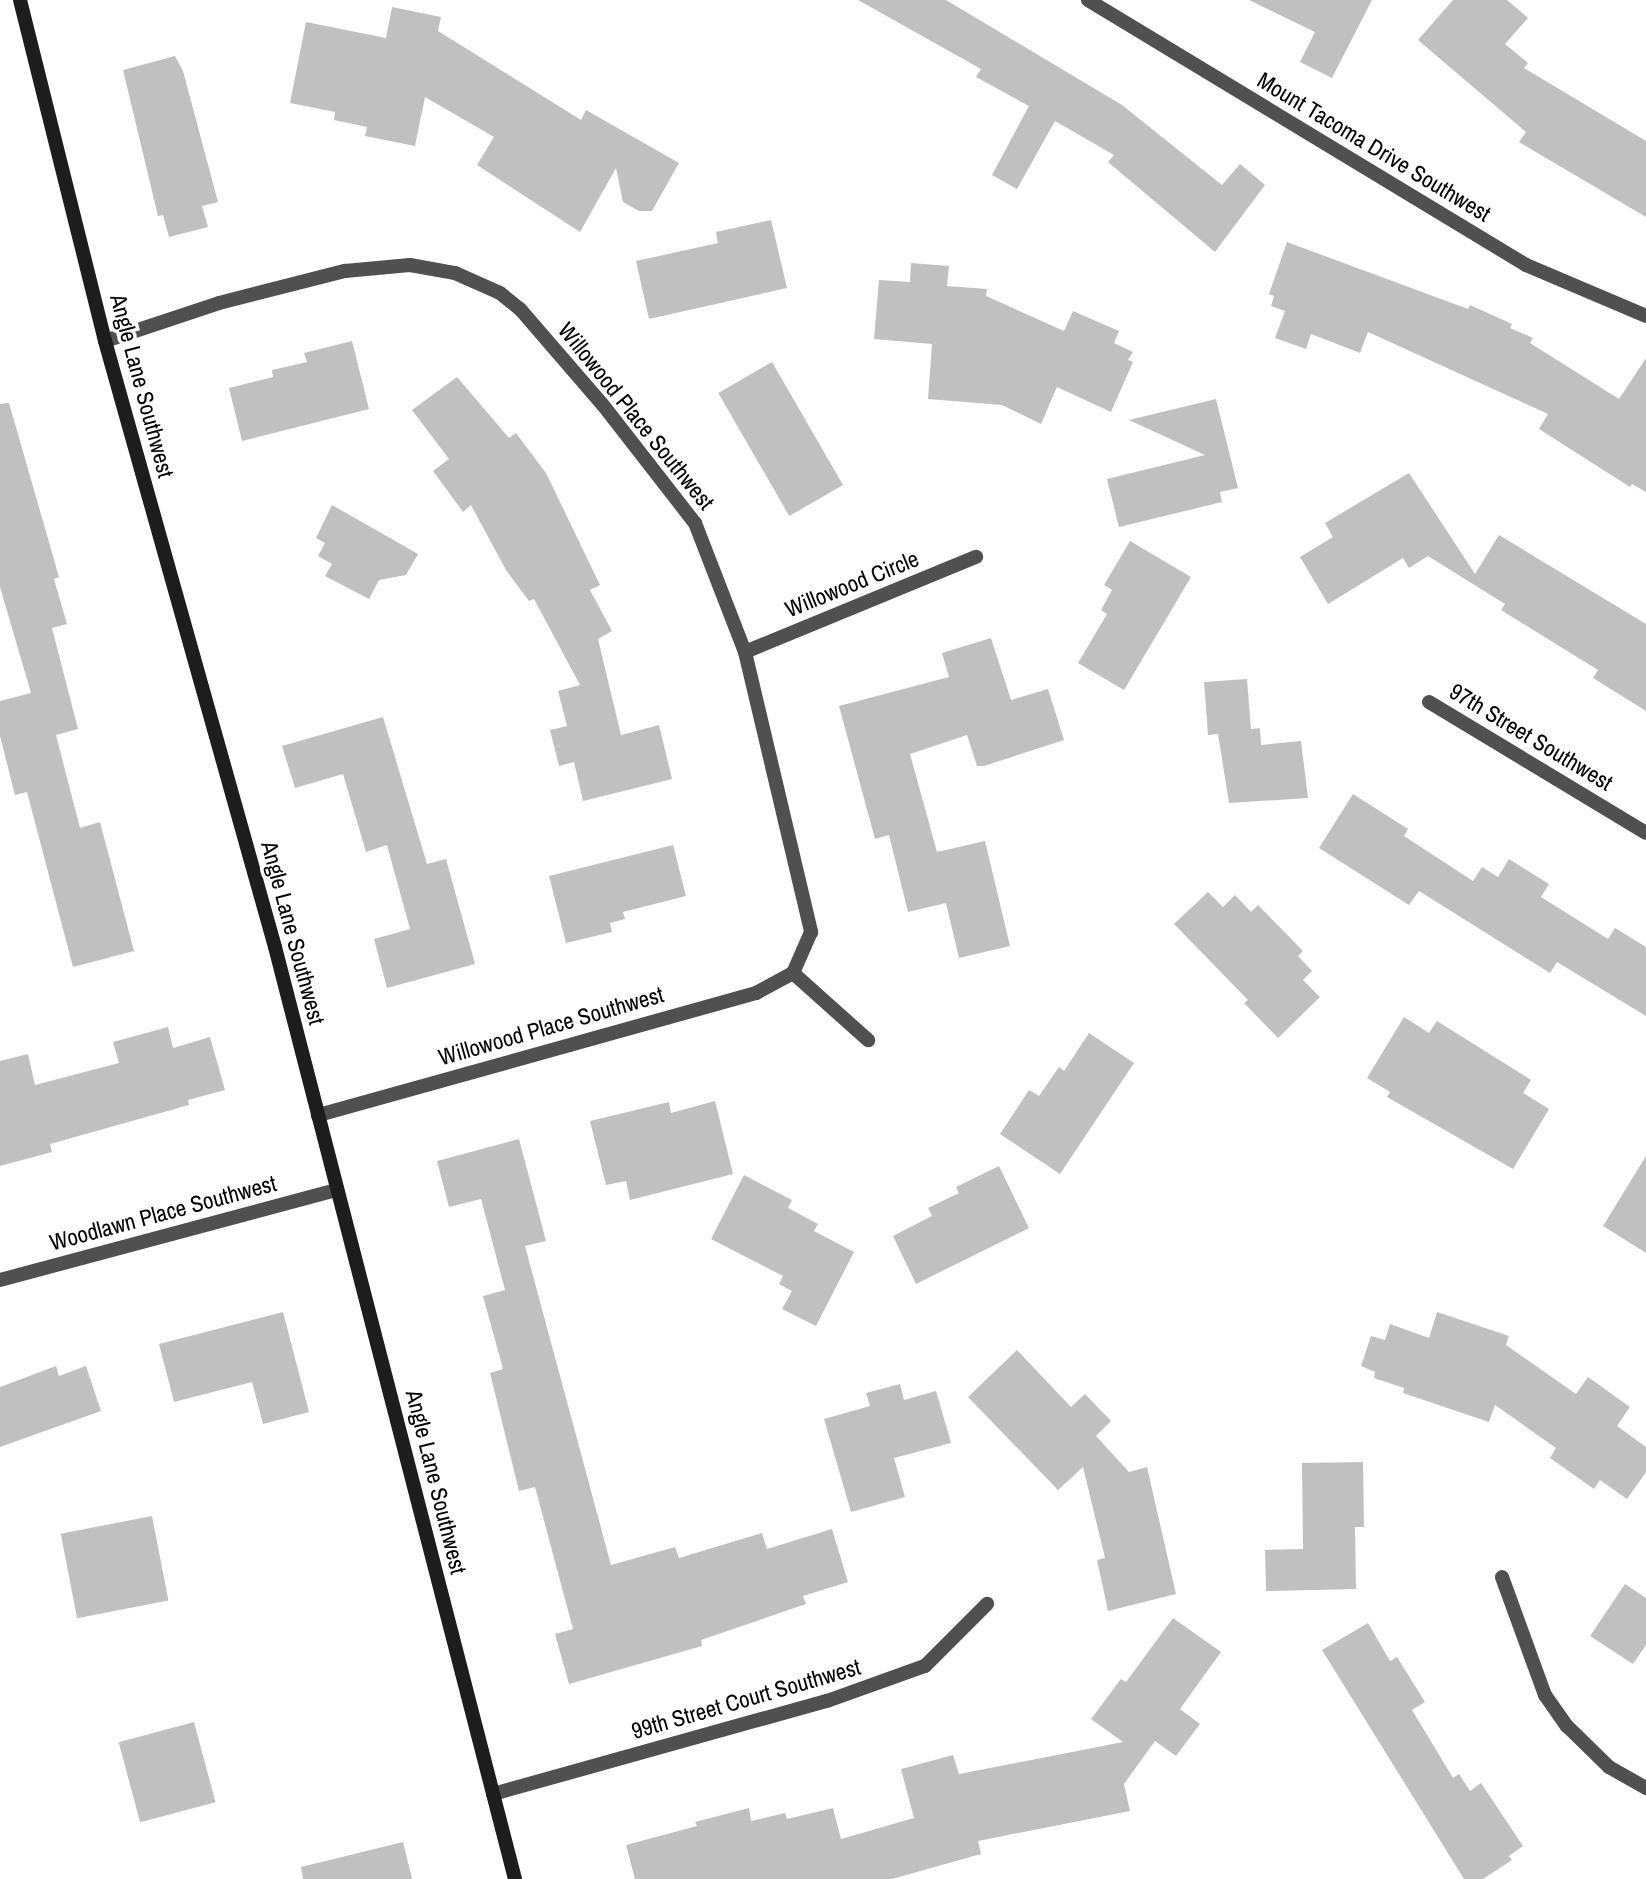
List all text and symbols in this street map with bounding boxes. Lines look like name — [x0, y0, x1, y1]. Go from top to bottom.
street label: Mount Tacoma Drive Southwest — [1252, 66, 1496, 228]
street label: Angle Lane Southwest — [104, 291, 180, 481]
street label: Willowood Place Southwest — [552, 317, 720, 515]
street label: Willowood Circle — [781, 545, 923, 623]
street label: 97th Street Southwest — [1444, 677, 1618, 797]
street label: Angle Lane Southwest — [255, 838, 331, 1028]
street label: Willowood Place Southwest — [435, 981, 667, 1071]
street label: Woodlawn Place Southwest — [47, 1169, 279, 1257]
street label: Angle Lane Southwest — [400, 1387, 472, 1577]
street label: 99th Street Court Southwest — [628, 1653, 864, 1745]

